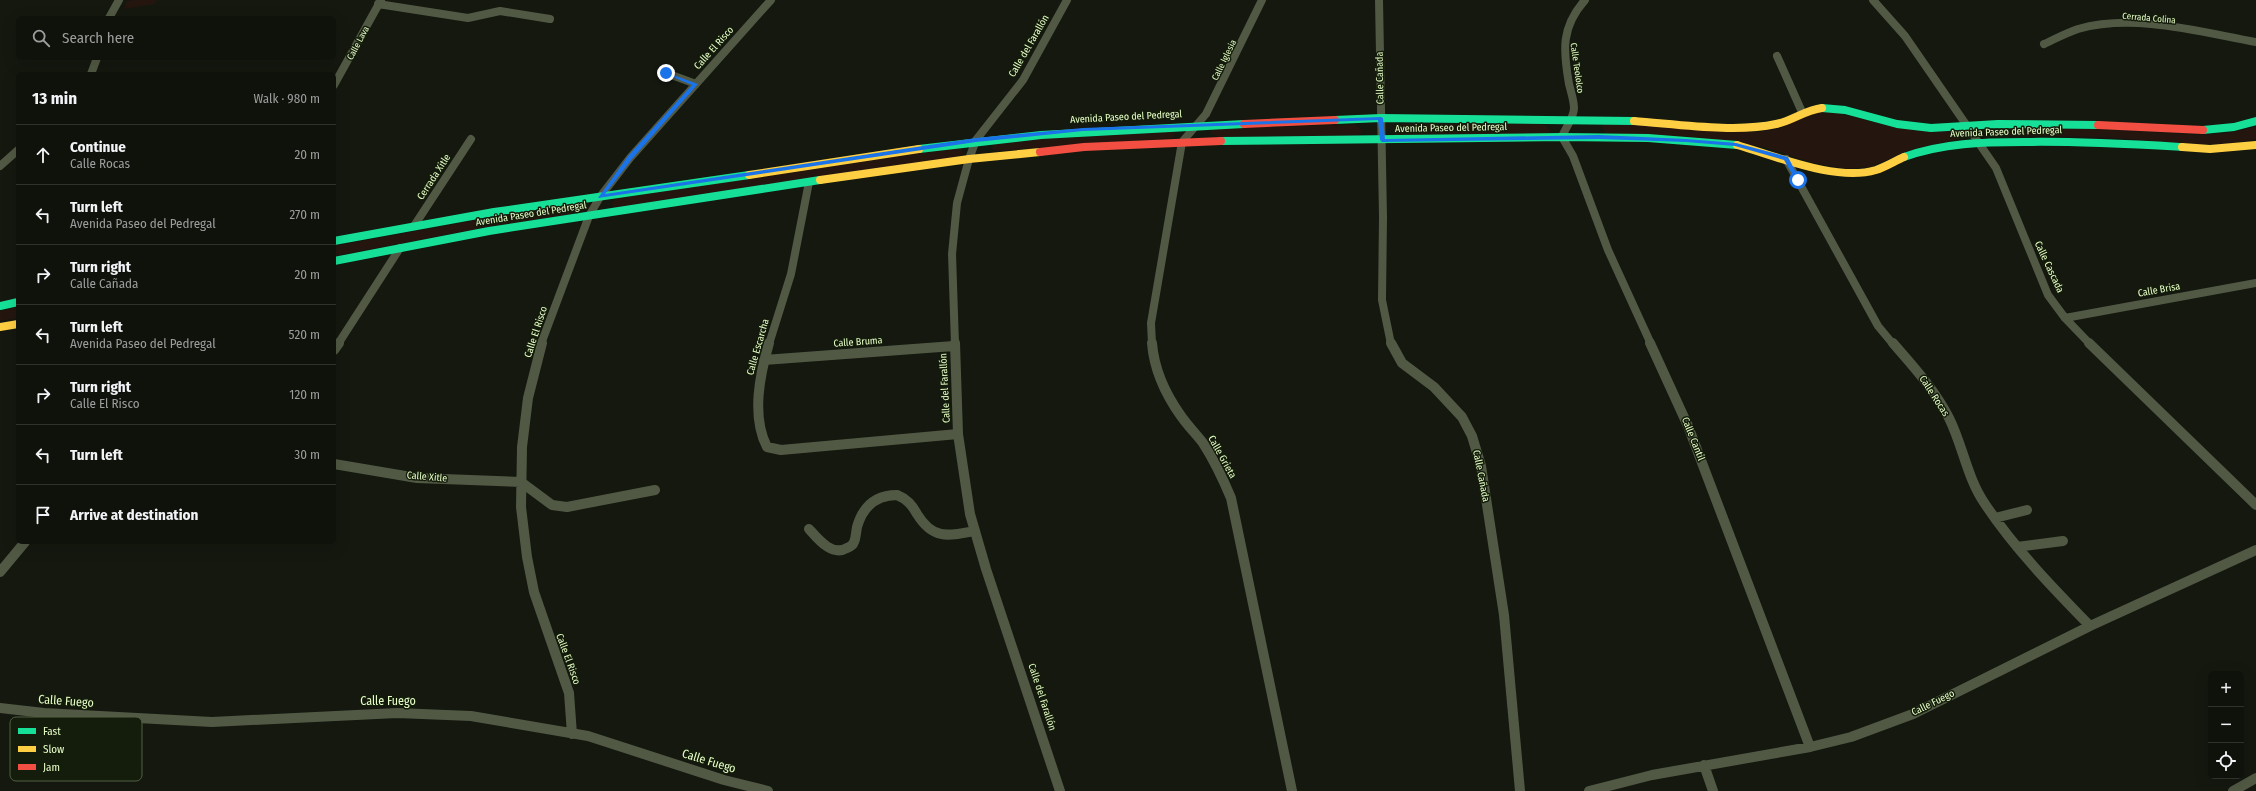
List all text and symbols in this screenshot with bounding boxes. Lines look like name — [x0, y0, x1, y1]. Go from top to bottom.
street label: Cerrada Colina — [2122, 11, 2177, 25]
street label: Calle del Farallón — [1006, 13, 1052, 79]
search box — [16, 16, 336, 60]
street label: Calle Lava — [345, 24, 371, 61]
street label: Calle El Risco — [692, 24, 736, 72]
icon: search — [30, 27, 52, 49]
text: Search here — [62, 29, 134, 47]
street label: Calle Iglesia — [1210, 38, 1238, 82]
street label: Calle Teololco — [1569, 42, 1586, 94]
street label: Calle Cañada — [1374, 52, 1386, 104]
route end — [657, 64, 675, 82]
text: 13 min — [32, 88, 77, 109]
text: Walk · 980 m — [253, 91, 320, 106]
street label: Avenida Paseo del Pedregal — [1070, 108, 1183, 126]
street label: Avenida Paseo del Pedregal — [1395, 121, 1507, 135]
street label: Avenida Paseo del Pedregal — [1950, 124, 2063, 140]
text: Continue — [70, 138, 126, 156]
icon: ahead — [32, 144, 54, 166]
text: 20 m — [294, 147, 320, 162]
street label: Cerrada Xitle — [415, 152, 453, 202]
text: Calle Rocas — [70, 156, 130, 171]
route start — [1789, 171, 1807, 189]
text: Turn left — [70, 198, 123, 216]
street label: Avenida Paseo del Pedregal — [475, 199, 588, 229]
icon: left — [32, 204, 54, 226]
text: 270 m — [289, 207, 320, 222]
text: Avenida Paseo del Pedregal — [70, 216, 216, 231]
street label: Calle Cascada — [2032, 239, 2066, 295]
text: Turn right — [70, 258, 131, 276]
icon: right — [32, 264, 54, 286]
text: 20 m — [294, 267, 320, 282]
text: Calle Cañada — [70, 276, 138, 291]
street label: Calle Brisa — [2137, 280, 2181, 300]
street label: Calle El Risco — [522, 305, 550, 359]
street label: Calle Escarcha — [744, 317, 772, 377]
text: Turn left — [70, 318, 123, 336]
icon: left — [32, 324, 54, 346]
text: 520 m — [289, 327, 320, 342]
street label: Calle Bruma — [833, 334, 883, 350]
text: Avenida Paseo del Pedregal — [70, 336, 216, 351]
street label: Calle del Farallón — [937, 353, 953, 423]
street label: Calle Rocas — [1916, 373, 1952, 419]
text: Turn right — [70, 378, 131, 396]
icon: right — [32, 384, 54, 406]
text: 120 m — [289, 387, 320, 402]
text: Calle El Risco — [70, 396, 140, 411]
street label: Calle Cantil — [1679, 415, 1707, 463]
street label: Calle Grieta — [1205, 433, 1239, 481]
icon: left — [32, 444, 54, 466]
text: Turn left — [70, 446, 123, 464]
text: 30 m — [294, 447, 320, 462]
street label: Calle Cañada — [1470, 449, 1492, 503]
street label: Calle Xitle — [406, 469, 448, 485]
icon: arrive — [32, 504, 54, 526]
text: Arrive at destination — [70, 506, 198, 524]
street label: Calle El Risco — [553, 632, 583, 686]
street label: Calle del Farallón — [1025, 662, 1059, 732]
map controls — [2208, 671, 2244, 779]
button: + — [2208, 671, 2244, 707]
street label: Calle Fuego — [1910, 687, 1956, 719]
street label: Calle Fuego — [38, 692, 94, 710]
street label: Calle Fuego — [360, 694, 416, 708]
button: − — [2208, 707, 2244, 743]
legend — [10, 717, 142, 781]
text: Fast — [43, 725, 61, 738]
text: Slow — [43, 743, 64, 756]
button: locate — [2208, 743, 2244, 779]
street label: Calle Fuego — [680, 746, 738, 776]
text: Jam — [43, 761, 60, 774]

